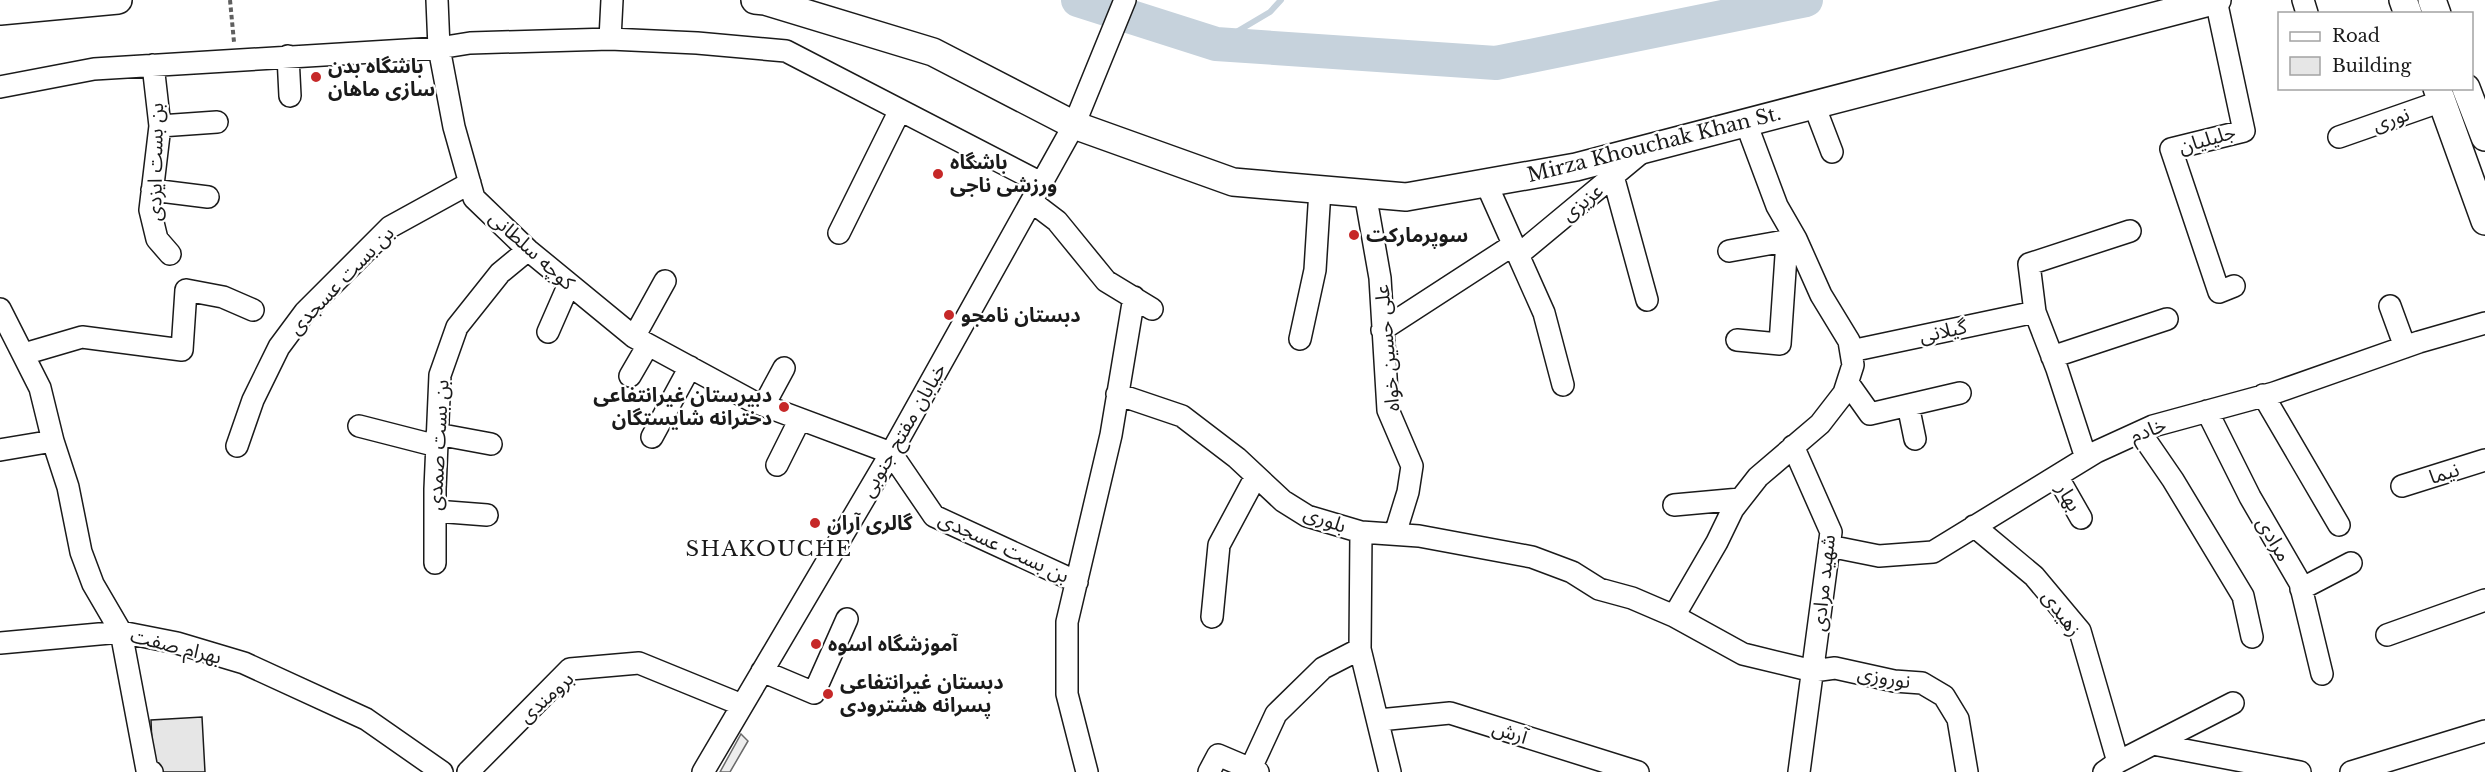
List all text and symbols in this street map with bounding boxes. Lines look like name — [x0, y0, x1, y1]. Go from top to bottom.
legend — [2278, 12, 2473, 90]
text: Road — [2332, 25, 2380, 47]
place label: باشگاه بدن سازی ماهان — [328, 54, 435, 101]
text: Building — [2332, 55, 2411, 77]
marker: باشگاه بدن سازی ماهان — [309, 70, 323, 84]
street label: Mirza Khouchak Khan St. — [1525, 101, 1783, 187]
street label: نوری — [2369, 102, 2413, 136]
street label: بن بست ایزدی — [142, 103, 168, 221]
street label: جلیلیان — [2176, 119, 2238, 159]
place label: باشگاه ورزشی ناجی — [950, 150, 1057, 197]
marker: باشگاه ورزشی ناجی — [931, 167, 945, 181]
street label: عزیزی — [1556, 178, 1608, 226]
street label: کوچه سلطانی — [484, 205, 580, 296]
street label: بن بست عسجدی — [283, 221, 399, 339]
place label: سوپرمارکت — [1366, 223, 1468, 249]
marker: سوپرمارکت — [1347, 228, 1361, 242]
street label: علی حسین خواه — [1370, 284, 1404, 412]
place label: دبستان نامجو — [961, 303, 1081, 327]
marker: دبستان نامجو — [942, 308, 956, 322]
street label: گیلانی — [1917, 314, 1970, 348]
street label: خیابان مفتح جنوبی — [855, 359, 954, 503]
street label: بن بست صمدی — [423, 379, 453, 511]
place label: دبیرستان غیرانتفاعی دخترانه شایستگان — [593, 383, 772, 430]
marker: دبیرستان غیرانتفاعی دخترانه شایستگان — [777, 400, 791, 414]
street label: خادم — [2127, 412, 2171, 451]
street label: نیما — [2426, 457, 2462, 489]
street label: بهار — [2051, 478, 2087, 515]
street label: بلوری — [1301, 500, 1349, 538]
street label: بن بست عسجدی — [935, 506, 1073, 588]
place label: گالری آران — [827, 511, 913, 535]
street label: مرادی — [2252, 512, 2296, 566]
marker: گالری آران — [808, 516, 822, 530]
street label: شهید مرادی — [1806, 533, 1840, 633]
district label: SHAKOUCHE — [685, 536, 853, 562]
street label: زهیدی — [2037, 585, 2087, 641]
street label: بهرام صفت — [127, 623, 224, 672]
place label: آموزشگاه اسوه — [828, 632, 958, 656]
marker: آموزشگاه اسوه — [809, 637, 823, 651]
street label: نوروزی — [1856, 661, 1912, 693]
street label: برومندی — [514, 666, 578, 728]
place label: دبستان غیرانتفاعی پسرانه هشترودی — [840, 670, 1004, 719]
marker: دبستان غیرانتفاعی پسرانه هشترودی — [821, 687, 835, 701]
street label: آرش — [1489, 715, 1532, 749]

